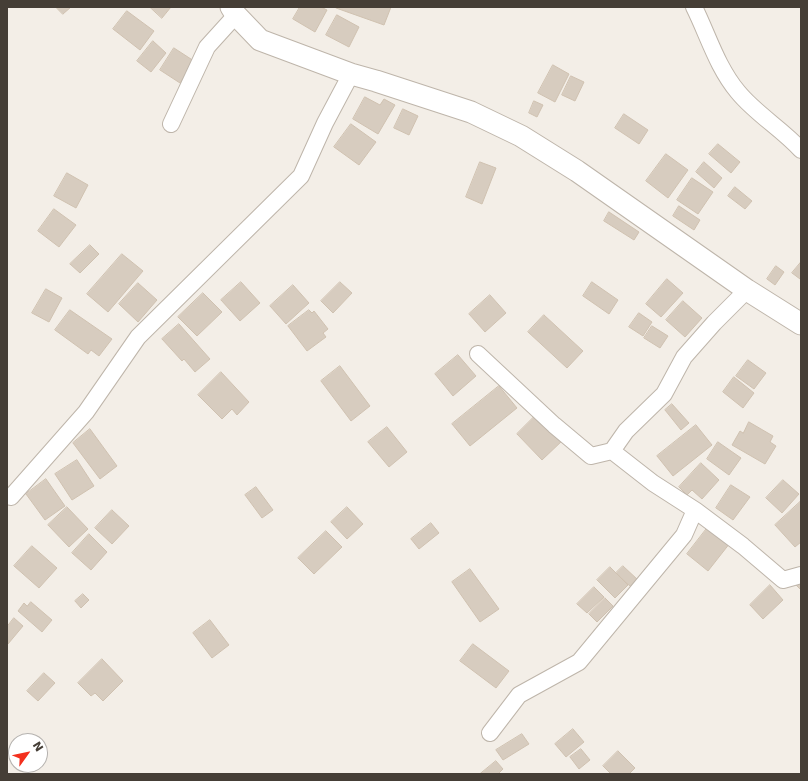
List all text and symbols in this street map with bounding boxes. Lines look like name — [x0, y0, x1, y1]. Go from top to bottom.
north arrow — [8, 733, 48, 773]
text: N — [30, 739, 46, 754]

